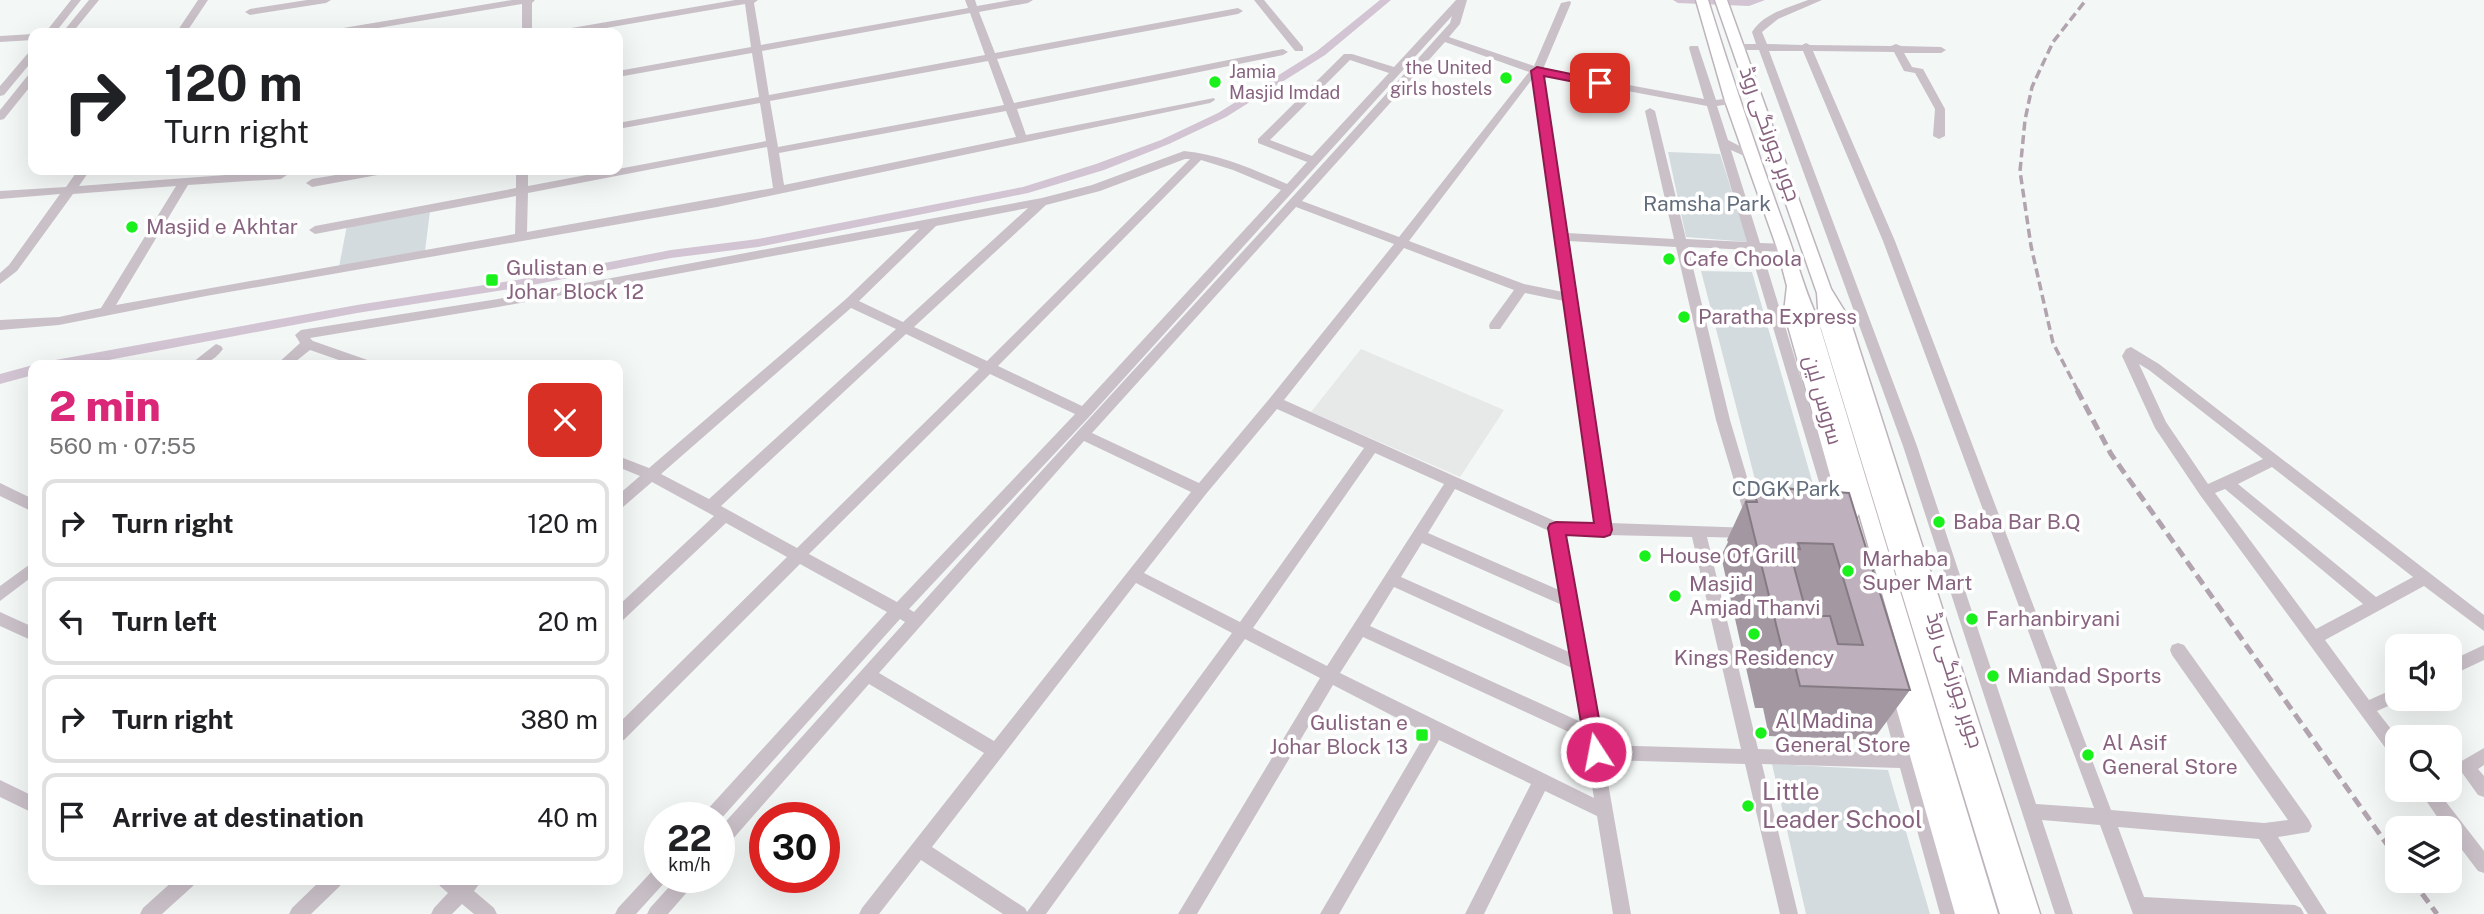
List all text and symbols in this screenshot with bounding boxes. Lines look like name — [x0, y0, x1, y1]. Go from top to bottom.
pin — [1570, 53, 1630, 113]
text: 120 m — [164, 54, 303, 112]
icon: right — [49, 56, 140, 147]
place label: the United girls hostels — [1390, 57, 1492, 99]
place label: Jamia Masjid Imdad — [1229, 61, 1340, 103]
street label: جوہر چورنگی روڈ — [1733, 63, 1806, 205]
icon: arrive — [1581, 64, 1619, 102]
marker: the United girls hostels — [1498, 70, 1514, 86]
marker: Jamia Masjid Imdad — [1207, 74, 1223, 90]
text: Turn right — [164, 113, 309, 150]
park label: Ramsha Park — [1643, 191, 1771, 216]
place label: Masjid e Akhtar — [146, 214, 298, 239]
marker: Masjid e Akhtar — [124, 219, 140, 235]
place label: Cafe Choola — [1683, 246, 1802, 271]
marker: Cafe Choola — [1661, 251, 1677, 267]
place label: Gulistan e Johar Block 12 — [506, 255, 644, 304]
marker: Gulistan e Johar Block 12 — [484, 272, 500, 288]
place label: Paratha Express — [1698, 304, 1857, 329]
marker: Paratha Express — [1676, 309, 1692, 325]
street label: سروس لین — [1798, 352, 1848, 448]
text: 2 min — [49, 381, 161, 430]
button: close — [528, 383, 602, 457]
text: 560 m · 07:55 — [49, 432, 196, 459]
park label: CDGK Park — [1732, 476, 1841, 501]
icon: right — [53, 504, 91, 542]
text: Turn right — [112, 508, 234, 539]
text: 120 m — [527, 508, 598, 539]
place label: Baba Bar B.Q — [1953, 509, 2081, 534]
marker: Baba Bar B.Q — [1931, 514, 1947, 530]
place label: House Of Grill — [1659, 543, 1797, 568]
place label: Marhaba Super Mart — [1862, 546, 1972, 595]
marker: House Of Grill — [1637, 548, 1653, 564]
marker: Marhaba Super Mart — [1840, 563, 1856, 579]
place label: Masjid Amjad Thanvi — [1689, 571, 1821, 620]
marker: Masjid Amjad Thanvi — [1667, 588, 1683, 604]
icon: left — [53, 602, 91, 640]
text: Turn left — [112, 606, 217, 637]
text: 20 m — [538, 606, 598, 637]
place label: Farhanbiryani — [1986, 606, 2120, 631]
street label: جوہر چورنگی روڈ — [1920, 609, 1989, 752]
marker: Farhanbiryani — [1964, 611, 1980, 627]
marker: Kings Residency — [1746, 626, 1762, 642]
map controls — [2385, 634, 2462, 893]
button: sound — [2385, 634, 2462, 711]
place label: Kings Residency — [1674, 645, 1834, 670]
place label: Miandad Sports — [2007, 663, 2161, 688]
marker: Miandad Sports — [1985, 668, 2001, 684]
icon: right — [53, 700, 91, 738]
text: Turn right — [112, 704, 234, 735]
text: 380 m — [520, 704, 598, 735]
place label: Al Madina General Store — [1775, 708, 1911, 757]
place label: Gulistan e Johar Block 13 — [1269, 710, 1408, 759]
position arrow — [1559, 715, 1633, 789]
marker: Al Madina General Store — [1753, 725, 1769, 741]
button: search — [2385, 725, 2462, 802]
marker: Gulistan e Johar Block 13 — [1414, 727, 1430, 743]
place label: Al Asif General Store — [2102, 730, 2238, 779]
marker: Al Asif General Store — [2080, 747, 2096, 763]
place label: Little Leader School — [1762, 777, 1922, 833]
icon: arrive — [53, 798, 91, 836]
marker: Little Leader School — [1740, 798, 1756, 814]
text: Arrive at destination — [112, 802, 364, 833]
text: 40 m — [537, 802, 598, 833]
speed limit sign: 30 — [749, 802, 840, 893]
button: layers — [2385, 816, 2462, 893]
text: 22 — [667, 818, 712, 859]
text: km/h — [668, 854, 711, 875]

